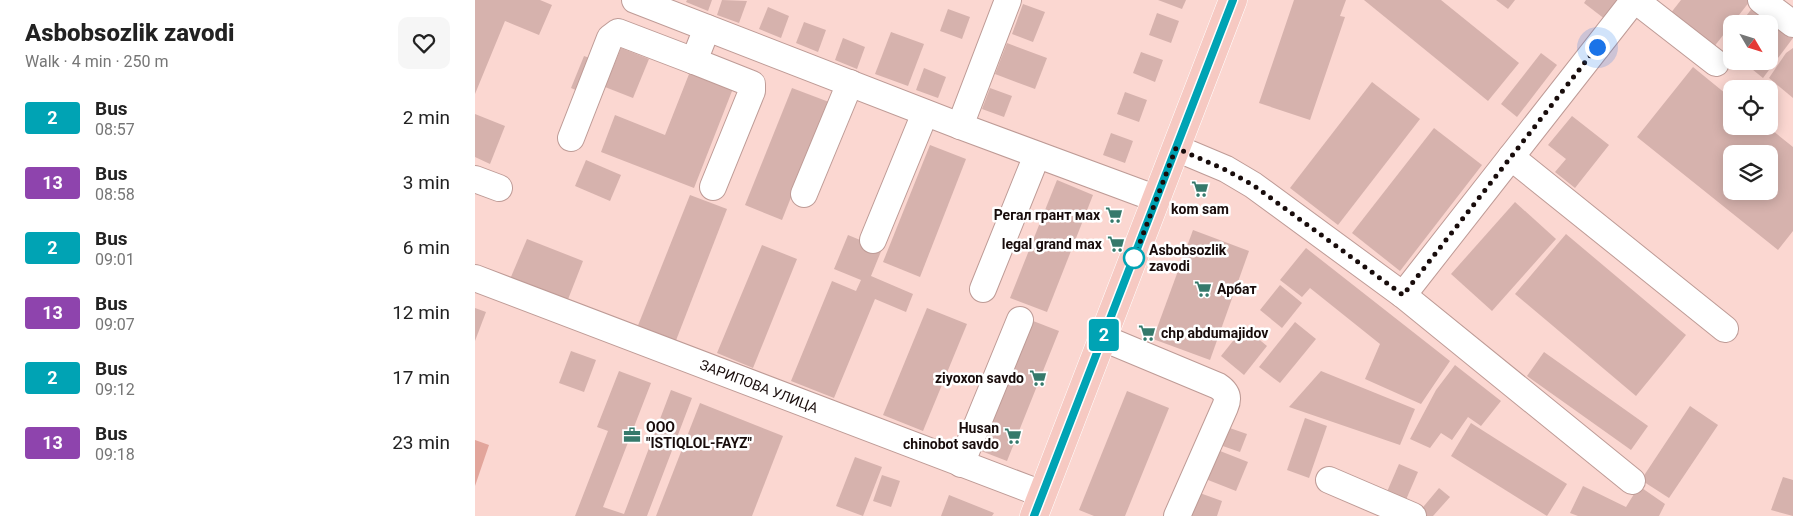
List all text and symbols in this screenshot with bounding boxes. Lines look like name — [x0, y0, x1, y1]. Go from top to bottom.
north arrow — [1723, 15, 1777, 70]
map controls — [1723, 15, 1778, 200]
button: heart — [398, 17, 450, 69]
text: Asbobsozlik zavodi — [25, 19, 234, 47]
your location — [1585, 35, 1610, 60]
text: Walk · 4 min · 250 m — [25, 52, 169, 71]
button: locate — [1723, 80, 1778, 135]
text: Bus — [95, 97, 128, 120]
text: 2 min — [403, 106, 450, 129]
text: 2 — [47, 107, 58, 128]
text: 08:57 — [95, 120, 135, 139]
button: layers — [1723, 145, 1778, 200]
text: Bus — [95, 162, 128, 185]
text: 3 min — [403, 171, 450, 194]
text: 13 — [42, 172, 63, 193]
supermarket icon: kom sam — [1190, 179, 1210, 199]
text: 08:58 — [95, 185, 135, 204]
place label: kom sam — [1171, 201, 1229, 217]
supermarket icon: Регал грант мах — [1104, 205, 1124, 225]
place label: Регал грант мах — [994, 207, 1101, 223]
text: Bus — [95, 227, 128, 250]
supermarket icon: legal grand max — [1106, 234, 1126, 254]
text: 6 min — [403, 236, 450, 259]
place label: legal grand max — [1002, 236, 1103, 252]
text: 2 — [47, 237, 58, 258]
place label: Asbobsozlik zavodi — [1149, 242, 1227, 274]
marker: Asbobsozlik zavodi — [1123, 247, 1145, 269]
text: 09:01 — [95, 250, 135, 269]
supermarket icon: Арбат — [1193, 279, 1213, 299]
place label: Арбат — [1217, 281, 1257, 297]
text: Bus — [95, 292, 128, 315]
text: 12 min — [392, 301, 450, 324]
text: 13 — [42, 302, 63, 323]
text: 09:07 — [95, 315, 135, 334]
line badge: 2 — [1088, 319, 1120, 351]
supermarket icon: chp abdumajidov — [1137, 323, 1157, 343]
text: 2 — [1099, 324, 1109, 345]
place label: chp abdumajidov — [1161, 325, 1268, 341]
street label: ЗАРИПОВА УЛИЦА — [698, 356, 820, 416]
text: Bus — [95, 357, 128, 380]
text: 17 min — [392, 366, 450, 389]
text: 2 — [47, 367, 58, 388]
supermarket icon: ziyoxon savdo — [1028, 368, 1048, 388]
place label: ziyoxon savdo — [935, 370, 1024, 386]
text: 09:12 — [95, 380, 135, 399]
place label: ООО "ISTIQLOL-FAYZ" — [646, 419, 753, 451]
place label: Husan chinobot savdo — [903, 420, 999, 452]
text: Bus — [95, 422, 128, 445]
office icon: ООО "ISTIQLOL-FAYZ" — [622, 425, 642, 445]
supermarket icon: Husan chinobot savdo — [1003, 426, 1023, 446]
text: 23 min — [392, 431, 450, 454]
text: 13 — [42, 432, 63, 453]
text: 09:18 — [95, 445, 135, 464]

